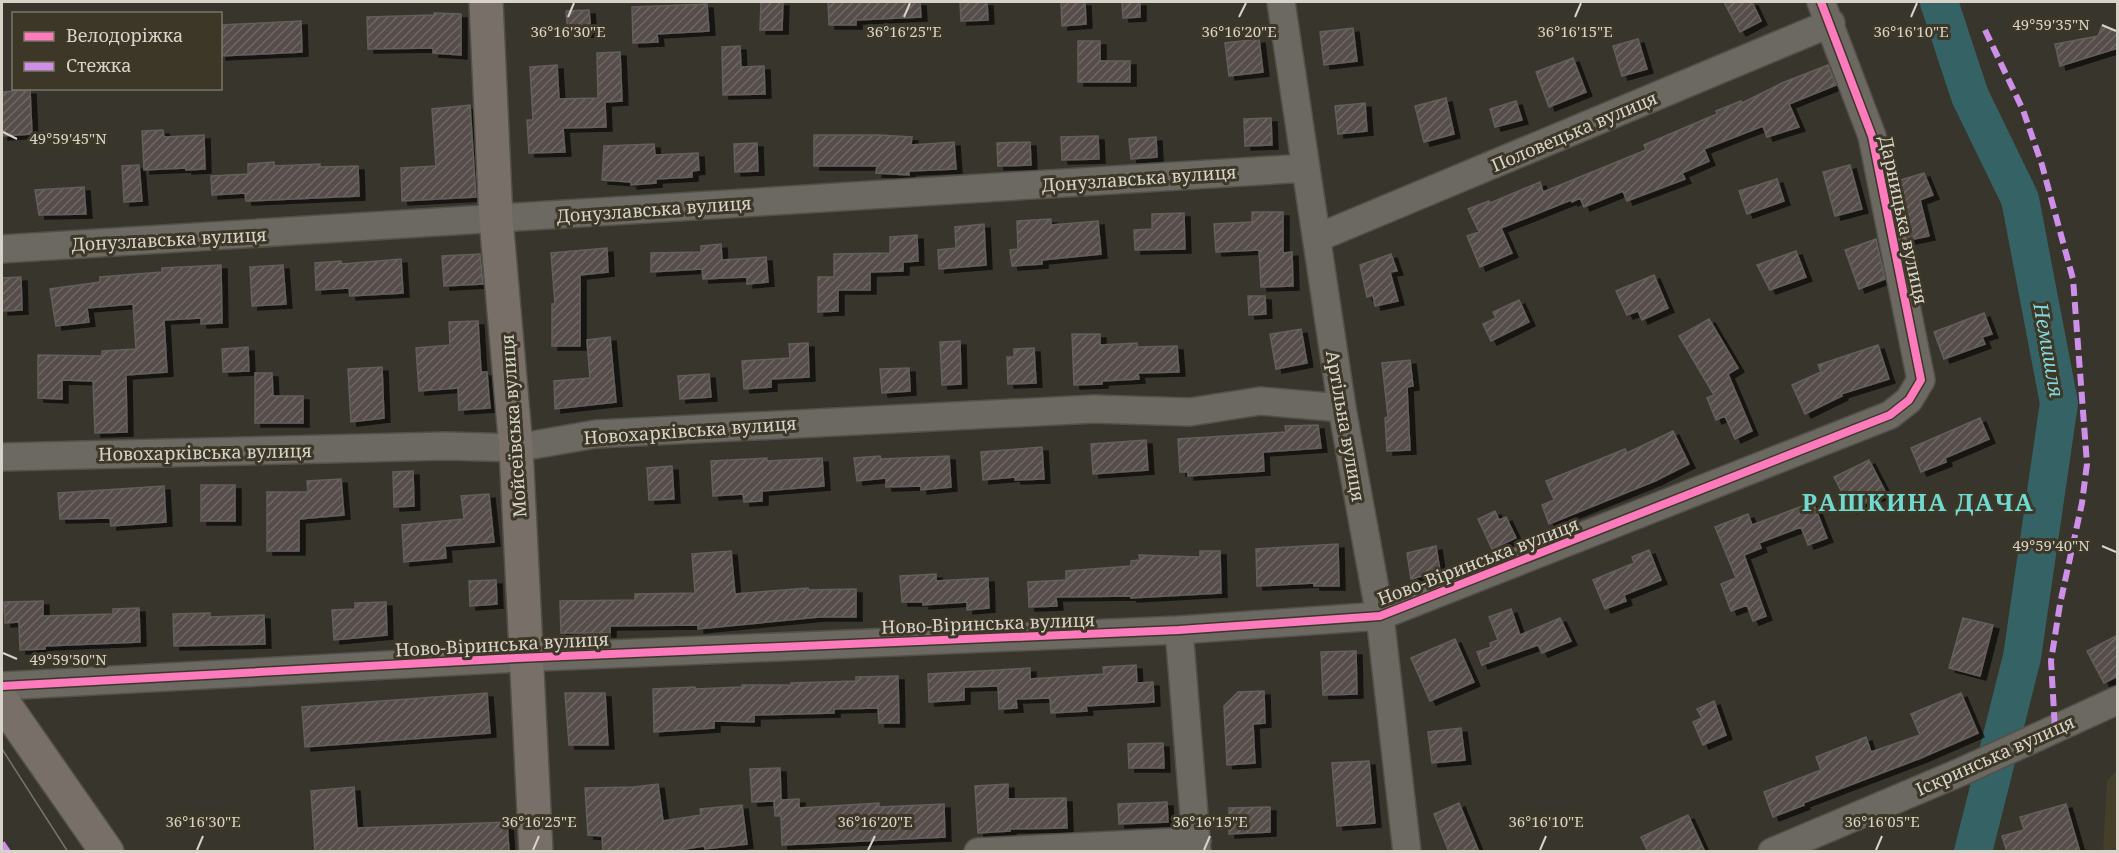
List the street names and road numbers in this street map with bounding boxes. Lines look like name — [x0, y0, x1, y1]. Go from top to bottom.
street label: Половецька вулиця — [1487, 85, 1661, 177]
street label: Дарницька вулиця — [1874, 133, 1934, 307]
street label: Донузлавська вулиця — [1041, 159, 1237, 197]
street label: Донузлавська вулиця — [556, 190, 752, 228]
street label: Донузлавська вулиця — [71, 222, 267, 256]
street label: Мойсеївська вулиця — [495, 333, 531, 519]
street label: Артільна вулиця — [1321, 349, 1371, 503]
street label: Новохарківська вулиця — [583, 411, 797, 449]
street label: Новохарківська вулиця — [98, 438, 312, 466]
street label: Ново-Віринська вулиця — [1374, 511, 1582, 611]
street label: Ново-Віринська вулиця — [881, 607, 1095, 639]
street label: Ново-Віринська вулиця — [395, 626, 609, 662]
street label: Іскринська вулиця — [1912, 709, 2078, 801]

